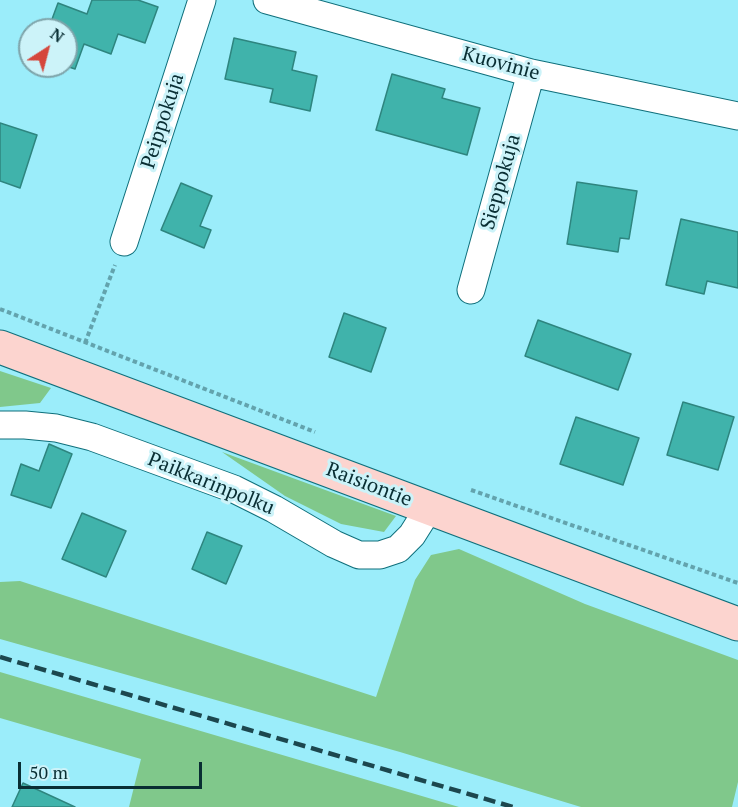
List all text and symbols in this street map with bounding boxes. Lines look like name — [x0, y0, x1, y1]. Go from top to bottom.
north arrow — [18, 18, 78, 78]
text: N — [46, 23, 69, 48]
street label: Kuovinie — [460, 42, 542, 86]
street label: Peippokuja — [136, 70, 190, 172]
street label: Sieppokuja — [476, 132, 526, 232]
street label: Paikkarinpolku — [144, 448, 278, 520]
street label: Raisiontie — [323, 458, 415, 512]
scale bar — [21, 750, 206, 788]
text: 50 m — [29, 760, 68, 784]

